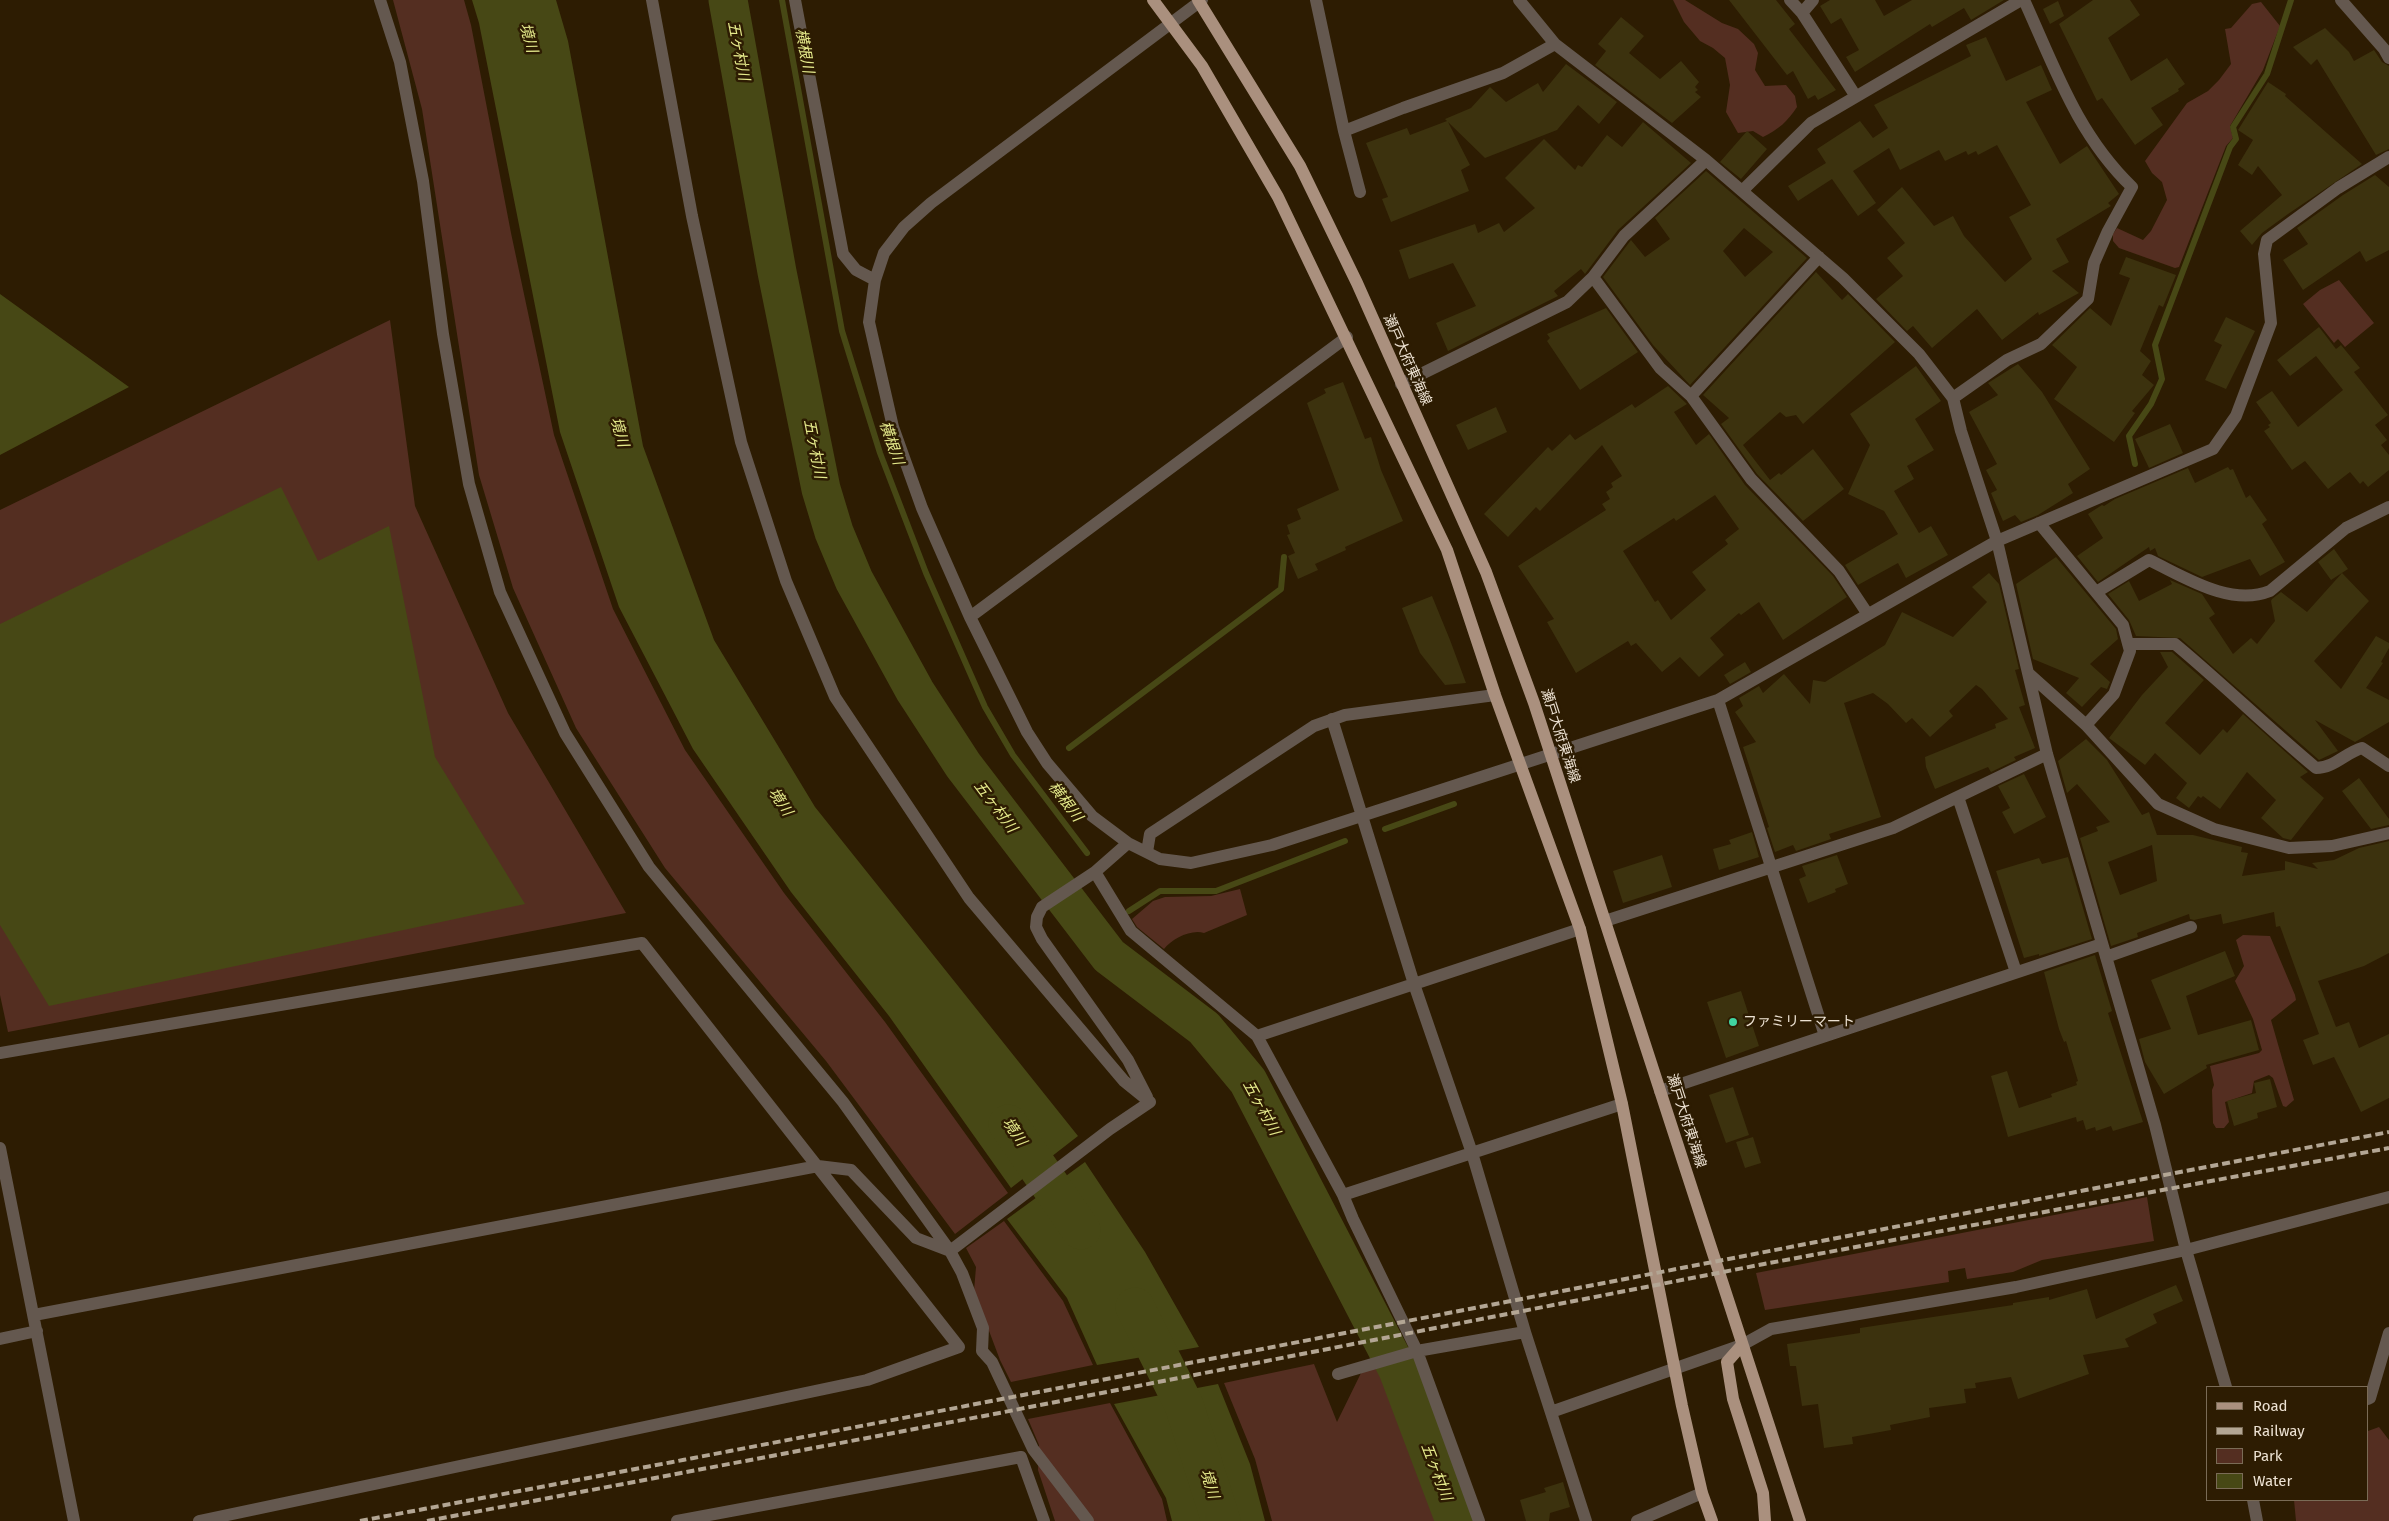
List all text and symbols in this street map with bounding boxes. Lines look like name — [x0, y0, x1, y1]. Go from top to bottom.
water label: 五ヶ村川 — [723, 20, 753, 82]
water label: 境川 — [515, 21, 541, 55]
water label: 横根川 — [791, 27, 817, 75]
street label: 瀬戸大府東海線 — [1379, 312, 1435, 408]
water label: 境川 — [606, 415, 632, 449]
water label: 五ヶ村川 — [799, 418, 829, 480]
water label: 横根川 — [875, 419, 907, 467]
street label: 瀬戸大府東海線 — [1537, 687, 1583, 785]
water label: 五ヶ村川 — [970, 778, 1020, 836]
water label: 横根川 — [1044, 779, 1086, 825]
water label: 境川 — [764, 785, 796, 819]
place label: ファミリーマート — [1743, 1014, 1855, 1030]
marker: ファミリーマート — [1727, 1016, 1739, 1028]
street label: 瀬戸大府東海線 — [1663, 1072, 1709, 1170]
water label: 五ヶ村川 — [1239, 1077, 1283, 1139]
water label: 境川 — [998, 1115, 1030, 1149]
legend — [2206, 1386, 2369, 1501]
text: Road — [2253, 1397, 2288, 1415]
text: Railway — [2253, 1422, 2305, 1440]
water label: 五ヶ村川 — [1417, 1441, 1455, 1503]
text: Park — [2253, 1447, 2283, 1465]
water label: 境川 — [1196, 1467, 1222, 1501]
text: Water — [2253, 1472, 2292, 1490]

